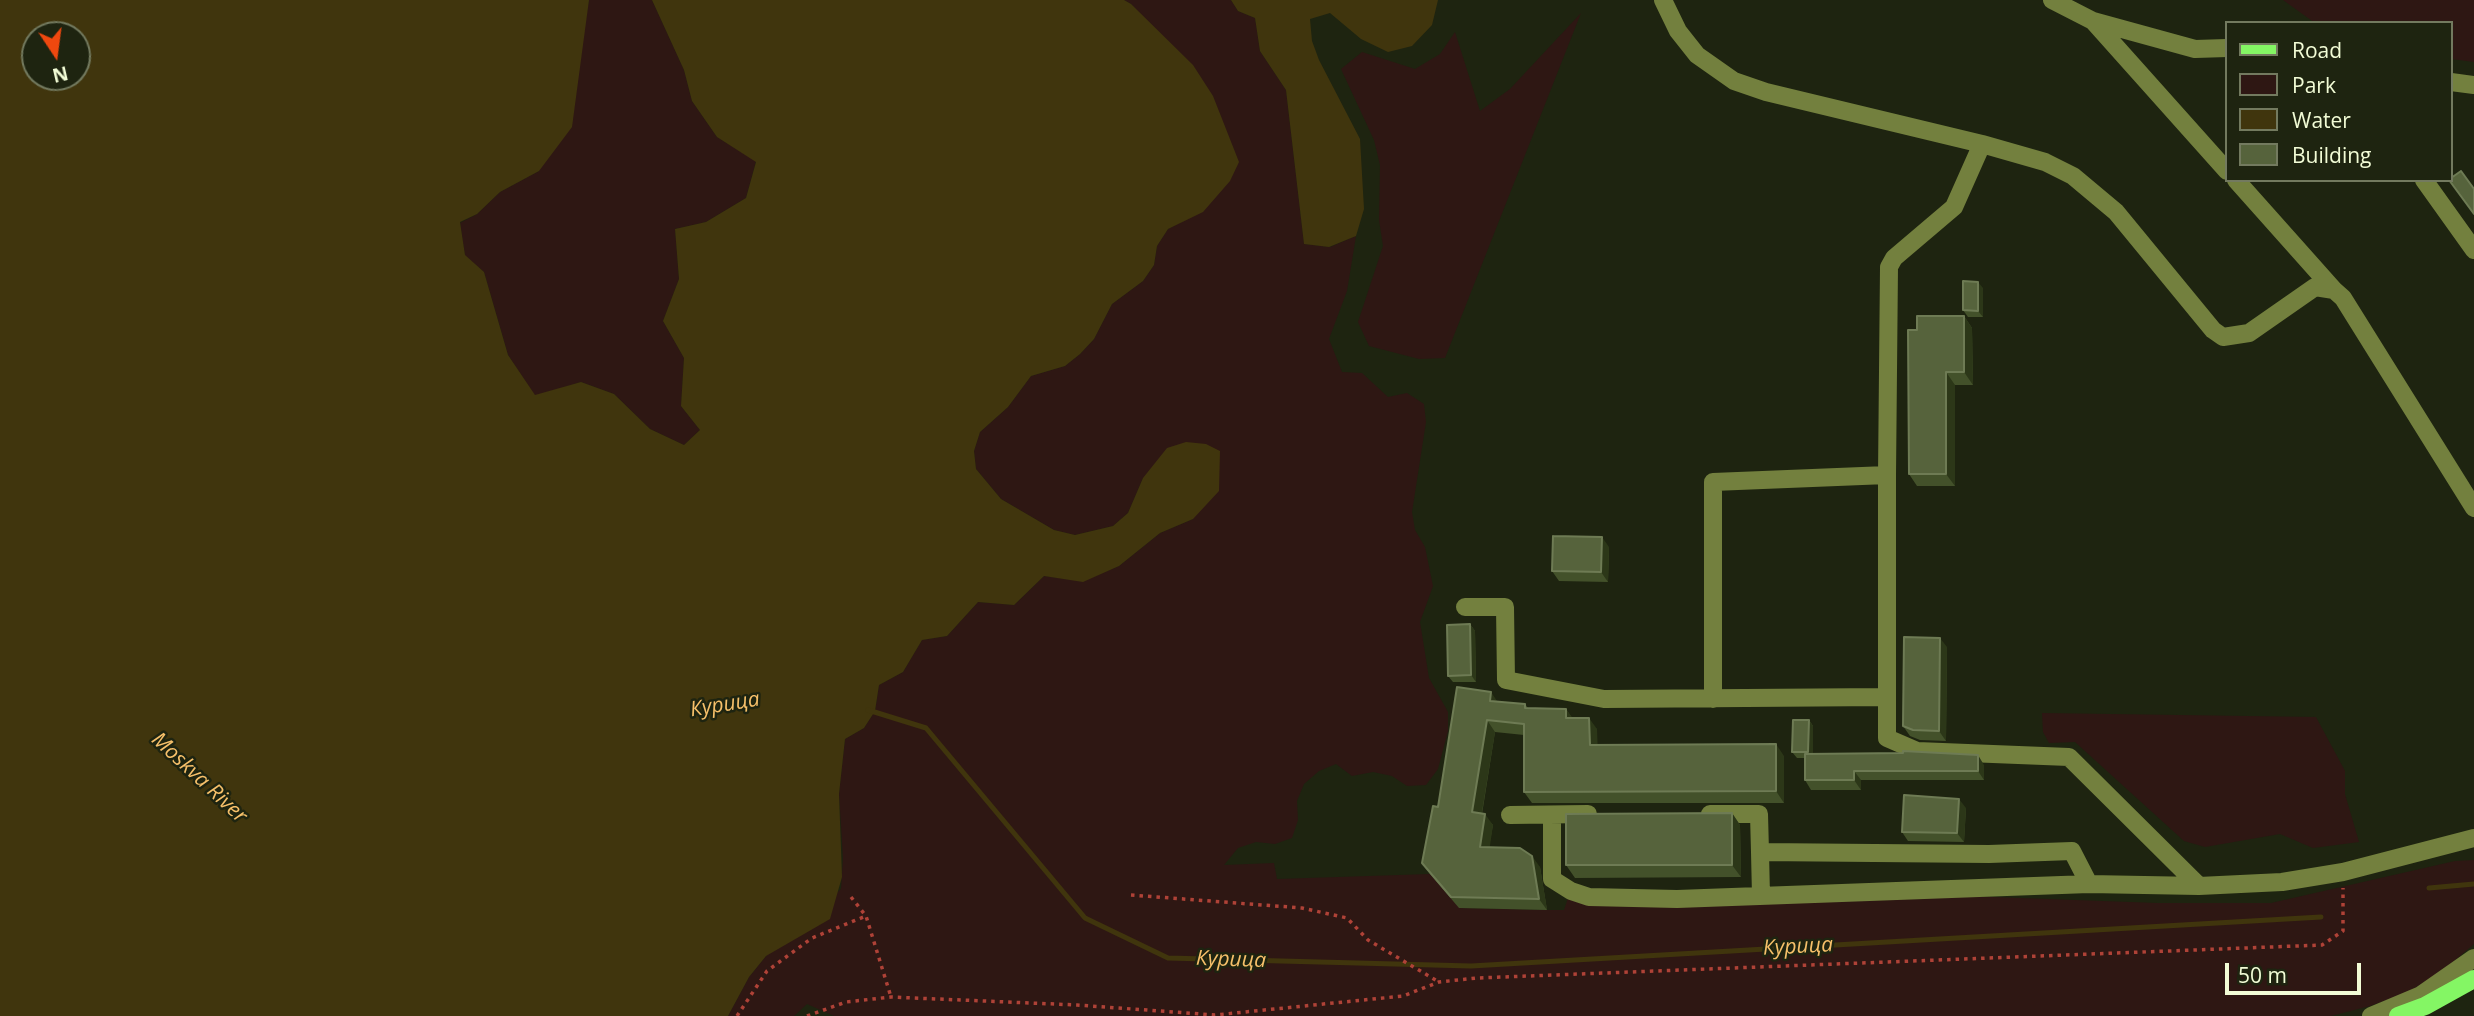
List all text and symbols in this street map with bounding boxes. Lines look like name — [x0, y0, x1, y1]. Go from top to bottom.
north arrow — [21, 21, 91, 91]
legend — [2226, 21, 2453, 182]
text: Road — [2292, 36, 2342, 64]
text: N — [50, 60, 71, 89]
text: Park — [2292, 71, 2336, 99]
text: Water — [2292, 106, 2351, 134]
text: Building — [2292, 141, 2371, 169]
water label: Курица — [688, 687, 762, 723]
water label: Moskva River — [146, 727, 252, 829]
water label: Курица — [1762, 933, 1834, 961]
water label: Курица — [1196, 946, 1266, 974]
scale bar — [2229, 950, 2366, 994]
text: 50 m — [2238, 961, 2287, 989]

